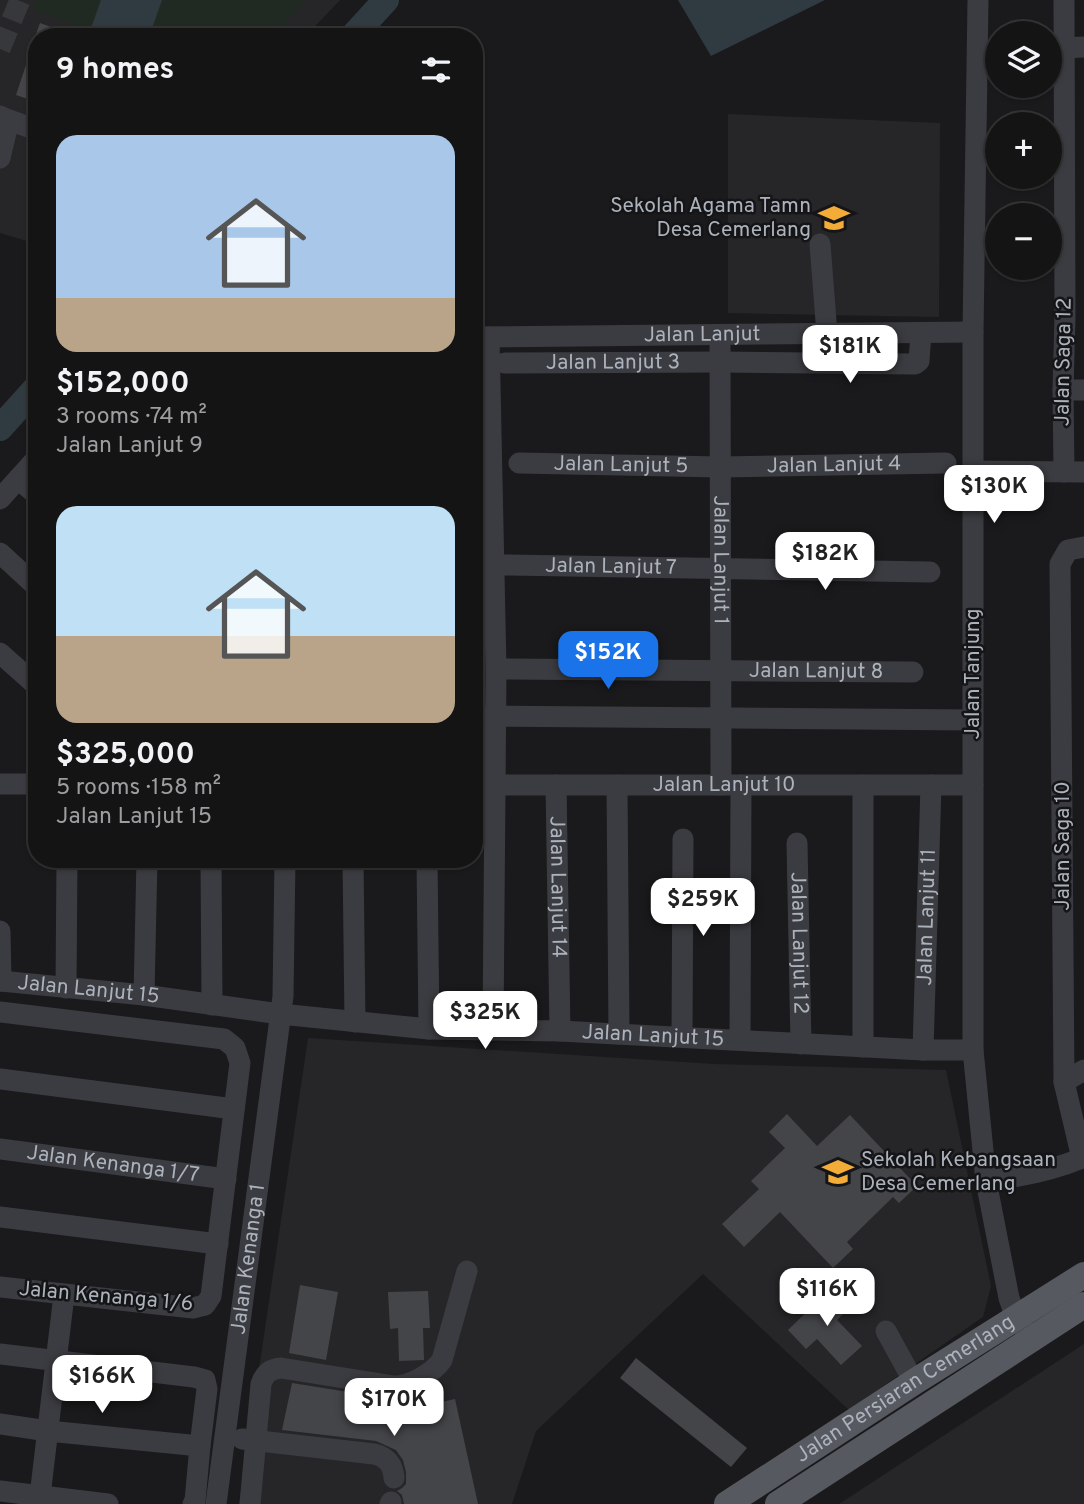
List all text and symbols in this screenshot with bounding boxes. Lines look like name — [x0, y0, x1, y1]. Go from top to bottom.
map controls — [985, 21, 1062, 280]
button: layers — [985, 21, 1062, 98]
icon: filters — [417, 51, 455, 89]
text: 9 homes — [56, 52, 174, 89]
button: + — [985, 112, 1062, 189]
icon: home — [193, 180, 319, 306]
place label: Sekolah Agama Tamn Desa Cemerlang — [610, 193, 811, 244]
school or university icon: Sekolah Agama Tamn Desa Cemerlang — [817, 201, 851, 235]
button: − — [985, 203, 1062, 280]
street label: Jalan Saga 12 — [1049, 297, 1079, 427]
street label: Jalan Lanjut — [643, 321, 761, 349]
pin: $181K — [801, 326, 899, 385]
text: $181K — [819, 333, 881, 362]
street label: Jalan Lanjut 3 — [546, 349, 680, 376]
text: $152,000 — [56, 366, 190, 403]
text: 3 rooms · 74 m² — [56, 403, 207, 432]
text: Jalan Lanjut 9 — [56, 432, 203, 461]
street label: Jalan Lanjut 5 — [553, 450, 689, 480]
street label: Jalan Lanjut 4 — [766, 450, 902, 480]
pin: $130K — [945, 466, 1043, 525]
text: $130K — [960, 473, 1028, 502]
street label: Jalan Lanjut 1 — [707, 495, 734, 625]
pin: $182K — [776, 532, 874, 592]
text: $182K — [791, 540, 859, 569]
icon: home — [193, 551, 319, 677]
street label: Jalan Lanjut 7 — [545, 552, 677, 581]
street label: Jalan Tanjung — [960, 608, 987, 740]
pin: $152K — [559, 632, 657, 691]
text: $152K — [574, 639, 642, 668]
street label: Jalan Lanjut 8 — [749, 657, 883, 685]
text: $325,000 — [56, 737, 195, 774]
street label: Jalan Lanjut 10 — [652, 772, 796, 799]
text: 5 rooms · 158 m² — [56, 774, 221, 803]
street label: Jalan Saga 10 — [1050, 781, 1077, 911]
text: Jalan Lanjut 15 — [56, 803, 212, 832]
street label: Jalan Lanjut 14 — [543, 816, 572, 958]
street label: Jalan Lanjut 11 — [911, 848, 943, 986]
street label: Jalan Lanjut 12 — [784, 872, 814, 1014]
pin: $259K — [654, 878, 752, 938]
text: $259K — [667, 886, 739, 915]
street label: Jalan Lanjut 15 — [16, 969, 161, 1011]
pin: $325K — [436, 992, 534, 1051]
text: $325K — [449, 999, 521, 1028]
street label: Jalan Lanjut 15 — [581, 1019, 725, 1053]
street label: Jalan Kenanga 1/7 — [25, 1139, 201, 1189]
place label: Sekolah Kebangsaan Desa Cemerlang — [861, 1147, 1056, 1198]
school or university icon: Sekolah Kebangsaan Desa Cemerlang — [821, 1155, 855, 1189]
street label: Jalan Kenanga 1 — [225, 1182, 272, 1336]
pin: $116K — [778, 1268, 876, 1328]
street label: Jalan Kenanga 1/6 — [18, 1276, 194, 1318]
text: $116K — [796, 1276, 858, 1305]
street label: Jalan Persiaran Cemerlang — [790, 1309, 1020, 1469]
pin: $166K — [53, 1356, 151, 1415]
text: $166K — [68, 1363, 136, 1392]
pin: $170K — [345, 1378, 443, 1438]
text: $170K — [361, 1386, 427, 1415]

